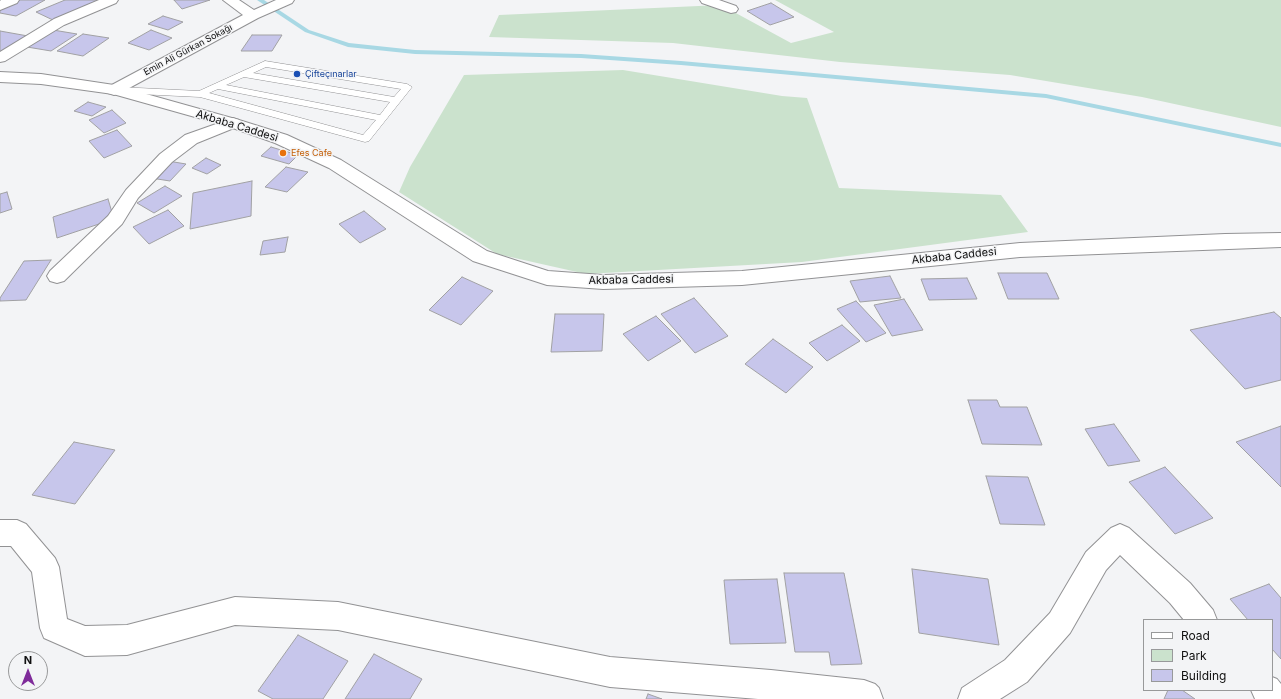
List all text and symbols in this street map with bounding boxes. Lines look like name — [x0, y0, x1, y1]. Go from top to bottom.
street label: Emin Ali Gürkan Sokağı — [142, 22, 234, 78]
marker: Çifteçınarlar — [292, 69, 302, 79]
place label: Çifteçınarlar — [305, 69, 357, 79]
street label: Akbaba Caddesi — [194, 107, 280, 145]
marker: Efes Cafe — [278, 148, 288, 158]
place label: Efes Cafe — [291, 148, 332, 158]
street label: Akbaba Caddesi — [911, 245, 997, 267]
street label: Akbaba Caddesi — [588, 273, 674, 287]
legend — [1143, 619, 1273, 691]
text: Road — [1181, 628, 1210, 643]
text: Park — [1181, 648, 1207, 663]
north arrow — [8, 651, 48, 691]
text: N — [24, 653, 32, 667]
text: Building — [1181, 668, 1226, 683]

